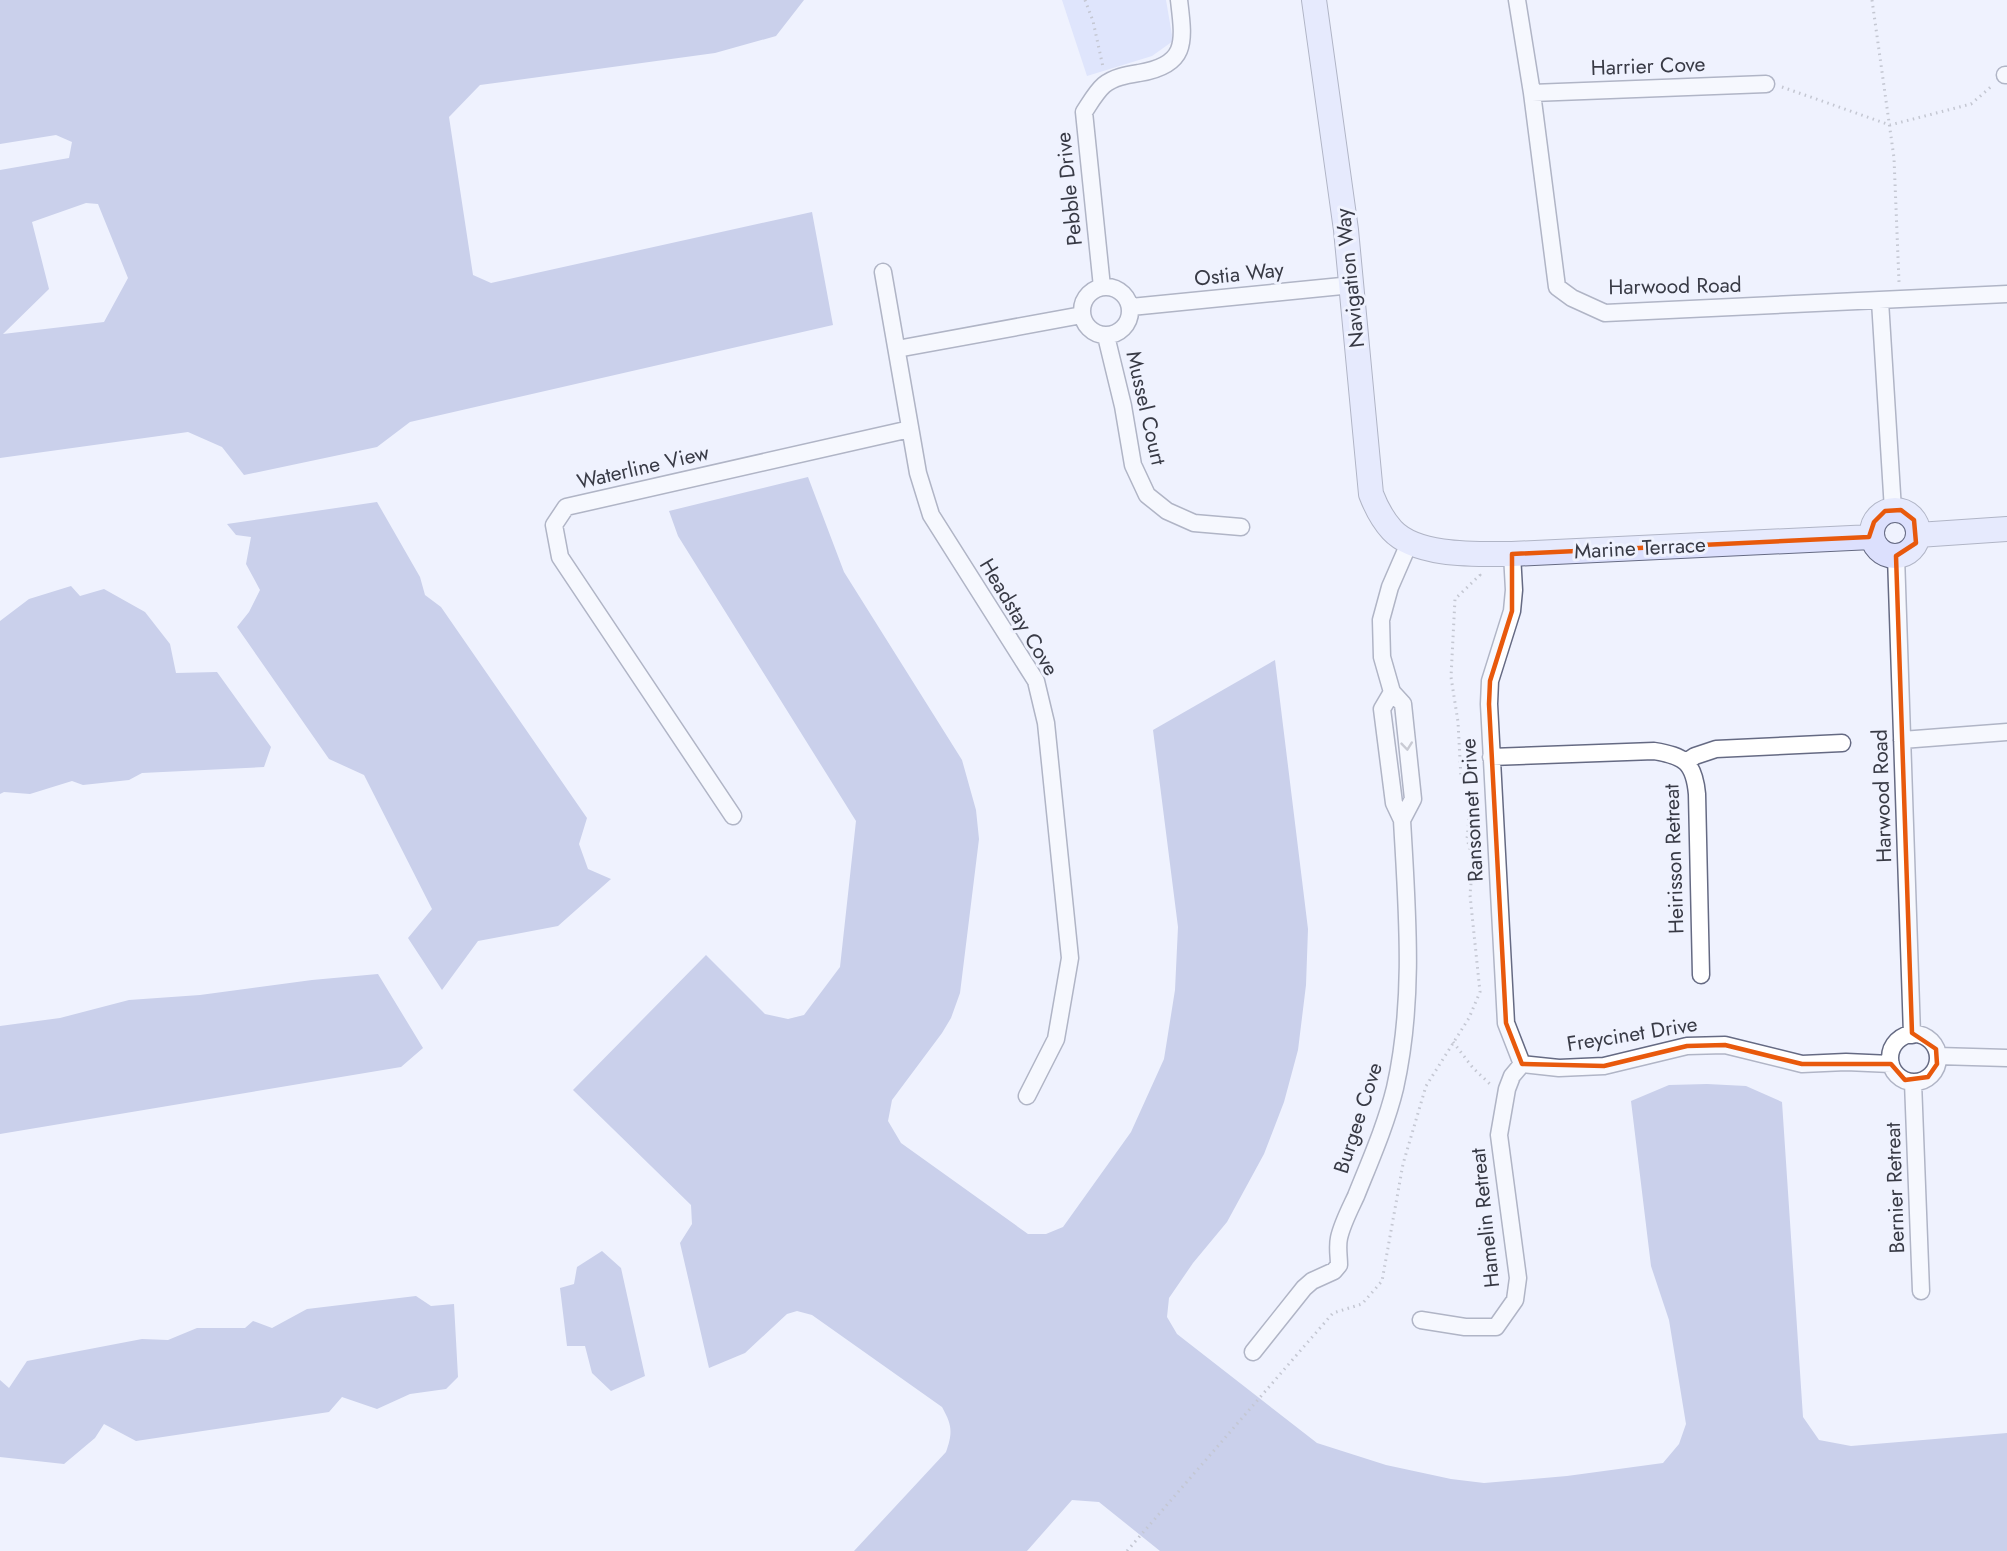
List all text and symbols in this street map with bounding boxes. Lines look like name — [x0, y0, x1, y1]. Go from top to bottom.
street label: Harrier Cove — [1590, 49, 1706, 83]
street label: Pebble Drive — [1048, 130, 1090, 247]
street label: Navigation Way — [1328, 206, 1372, 349]
street label: Ostia Way — [1193, 254, 1286, 294]
street label: Harwood Road — [1608, 270, 1742, 302]
street label: Mussel Court — [1118, 348, 1174, 468]
street label: Waterline View — [574, 437, 713, 497]
street label: Marine Terrace — [1573, 530, 1707, 566]
street label: Headstay Cove — [972, 553, 1066, 682]
street label: Harwood Road — [1865, 729, 1899, 863]
street label: Ransonnet Drive — [1453, 737, 1491, 883]
one-way arrow — [1400, 741, 1413, 750]
street label: Heirisson Retreat — [1656, 783, 1692, 935]
street label: Freycinet Drive — [1565, 1009, 1700, 1059]
street label: Burgee Cove — [1326, 1059, 1390, 1177]
street label: Bernier Retreat — [1878, 1122, 1912, 1254]
street label: Hamelin Retreat — [1463, 1147, 1507, 1289]

